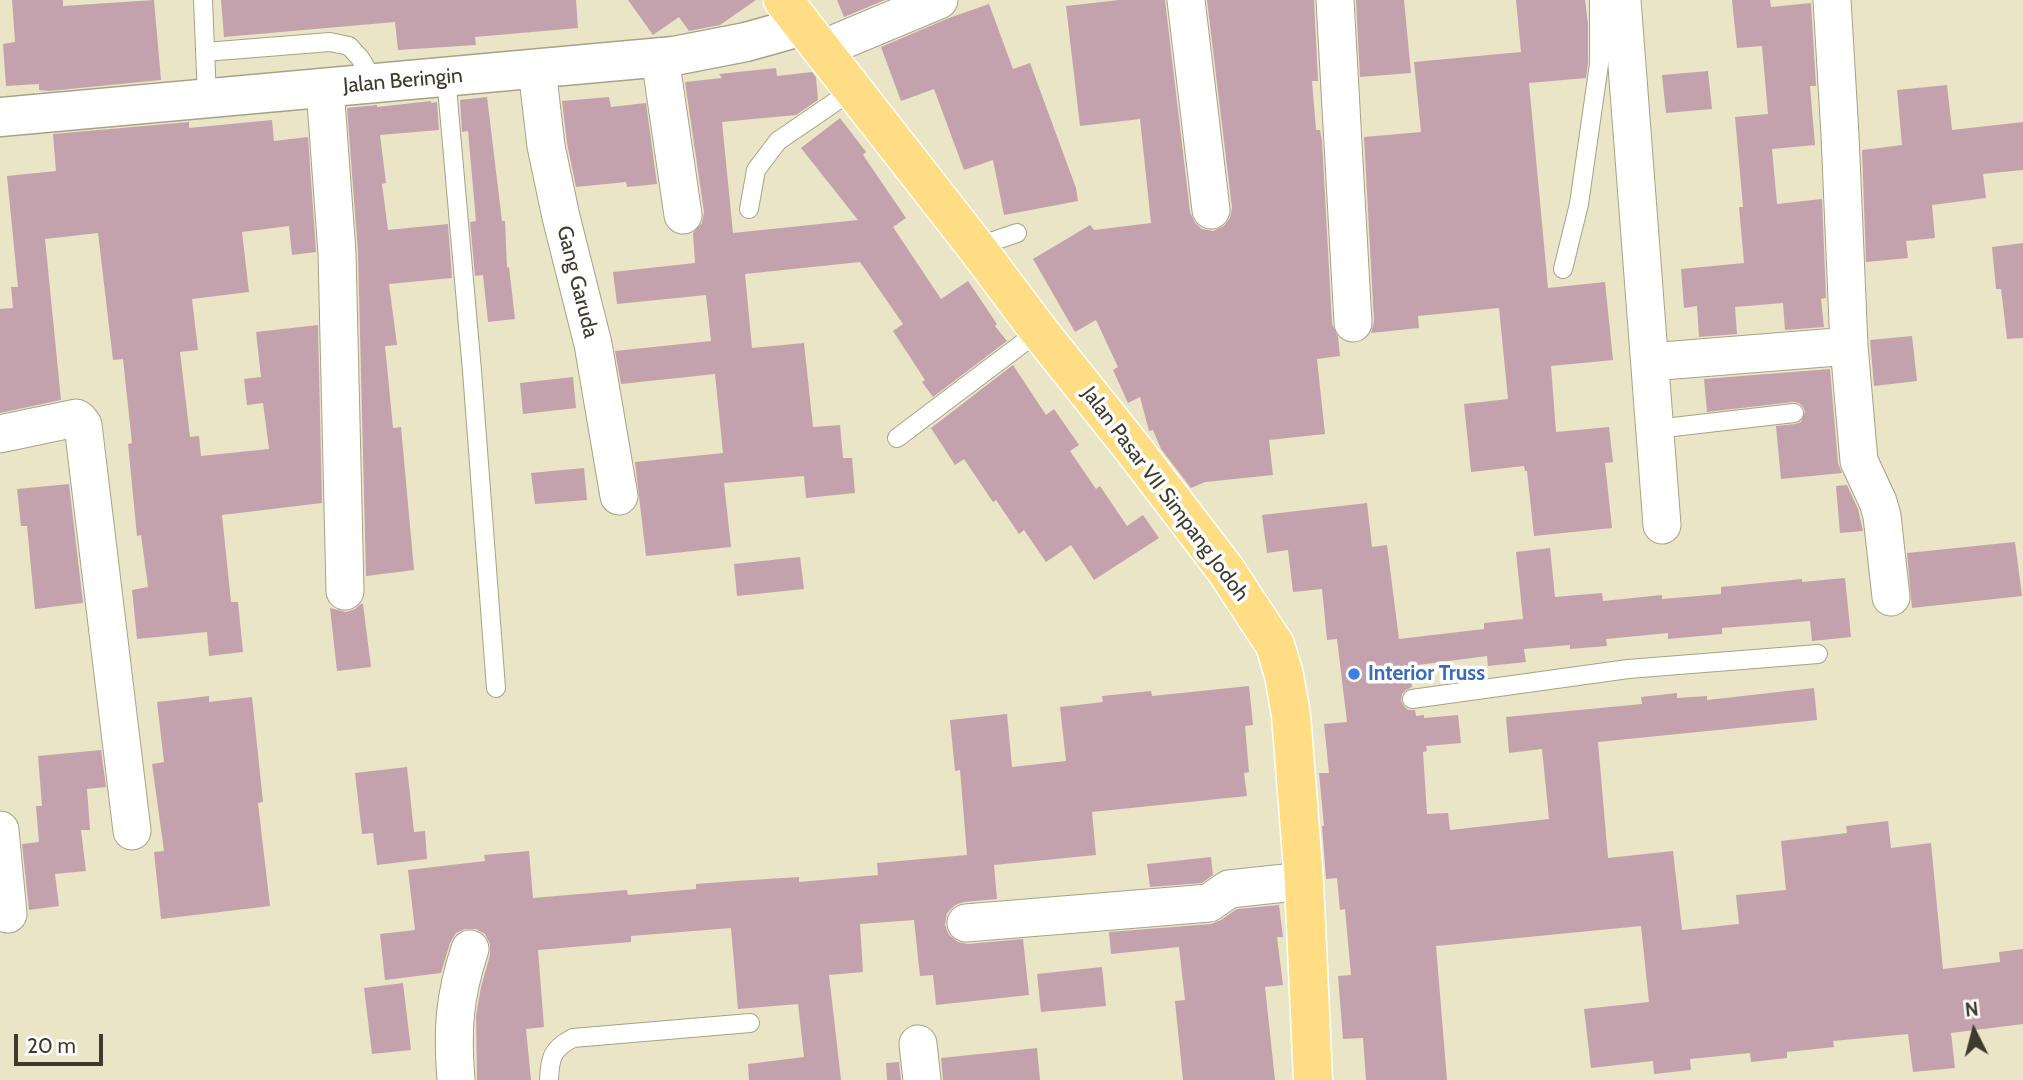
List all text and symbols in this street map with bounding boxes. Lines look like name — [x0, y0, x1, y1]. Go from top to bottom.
street label: Jalan Beringin — [342, 63, 464, 99]
street label: Gang Garuda — [551, 223, 603, 341]
street label: Jalan Pasar VII Simpang Jodoh — [1076, 382, 1254, 606]
place label: Interior Truss — [1368, 661, 1485, 687]
marker: Interior Truss — [1346, 666, 1362, 682]
north arrow — [1939, 996, 2009, 1066]
text: N — [1964, 997, 1980, 1022]
scale bar — [18, 1020, 107, 1064]
text: 20 m — [27, 1033, 76, 1058]

